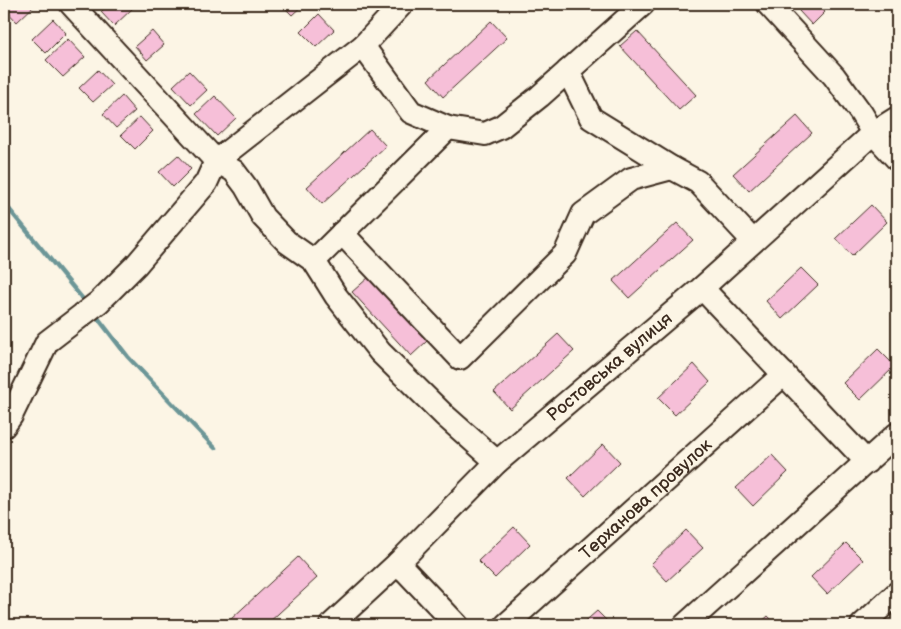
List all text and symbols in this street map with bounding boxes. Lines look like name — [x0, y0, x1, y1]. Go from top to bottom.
street label: Ростовська вулиця — [543, 308, 677, 426]
street label: Терханова провулок — [576, 434, 717, 564]

